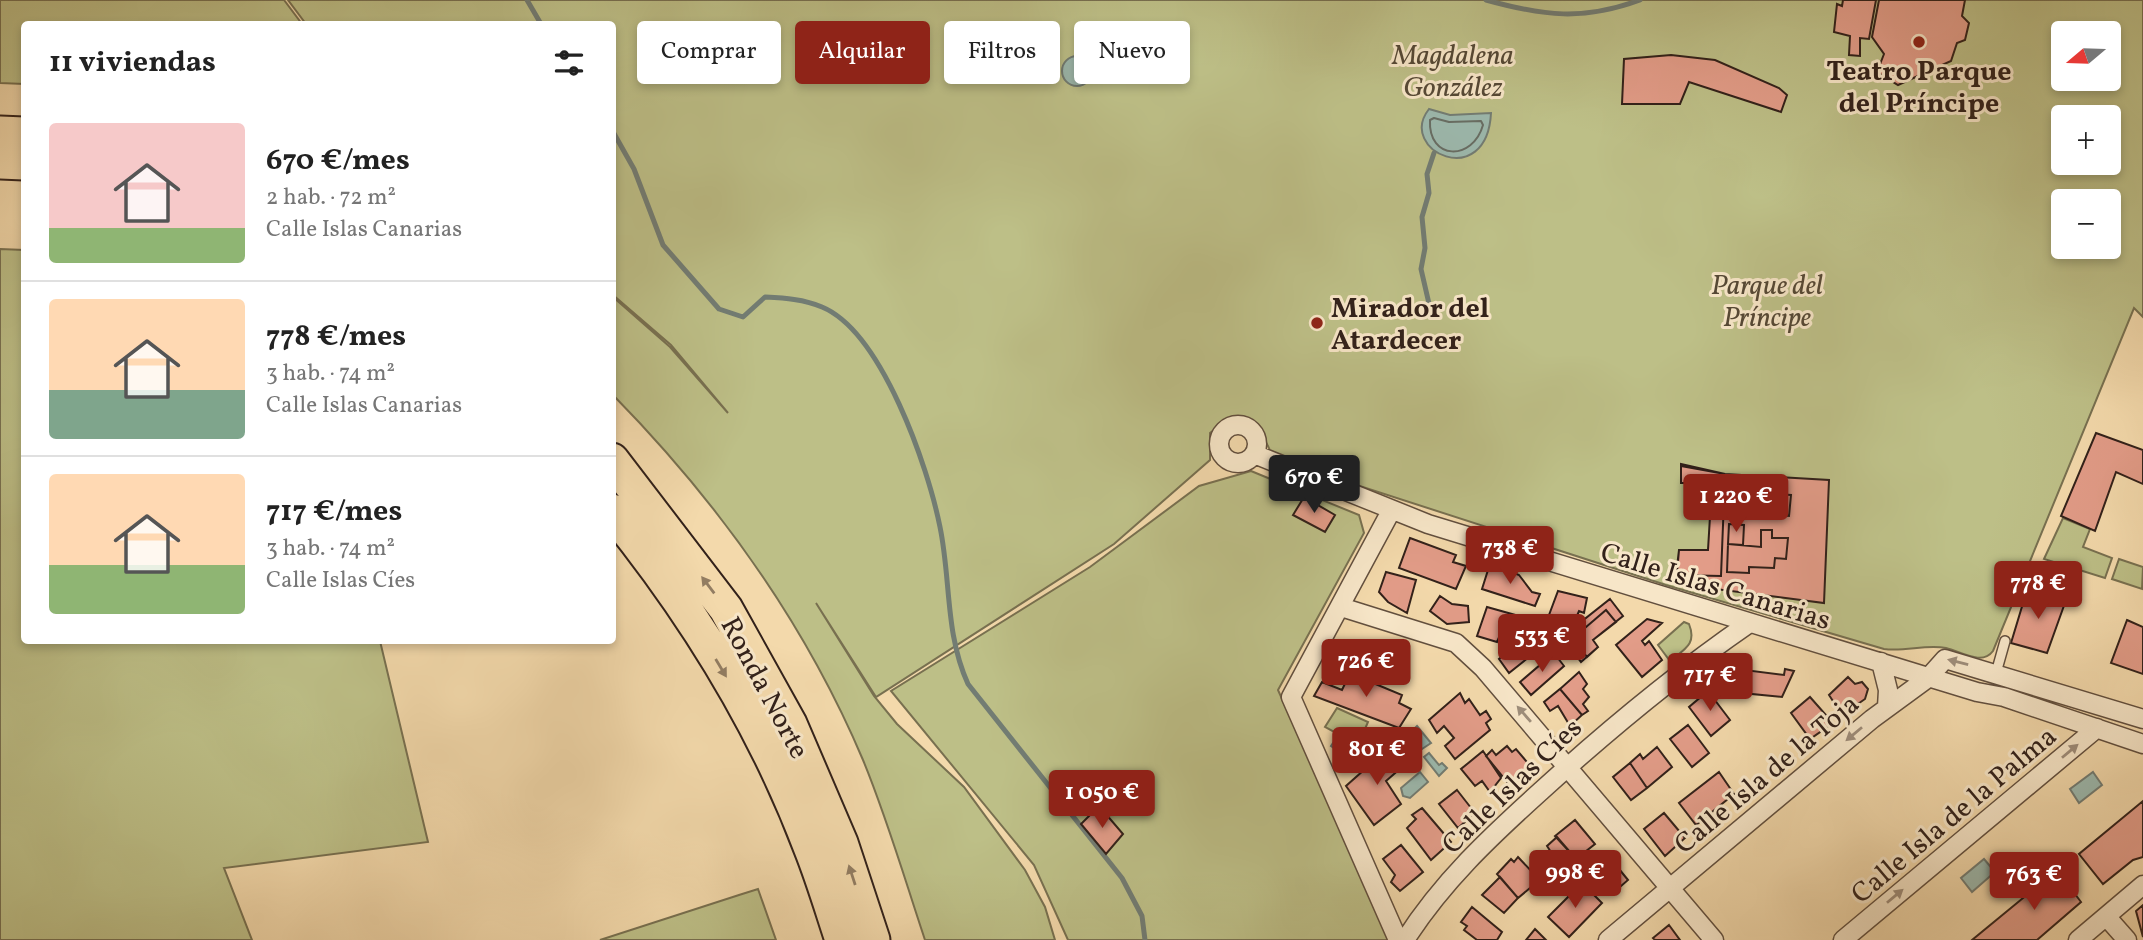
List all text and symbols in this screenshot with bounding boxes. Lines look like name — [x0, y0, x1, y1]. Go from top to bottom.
chip: Comprar — [637, 21, 781, 84]
chip: Alquilar — [795, 21, 930, 84]
chip: Filtros — [944, 21, 1060, 84]
chip: Nuevo — [1074, 21, 1190, 84]
north arrow — [2051, 21, 2121, 91]
map controls — [2051, 21, 2121, 259]
marker: Teatro Parque del Príncipe — [1911, 34, 1927, 50]
park label: Magdalena González — [1391, 37, 1514, 108]
text: 11 viviendas — [49, 42, 216, 84]
icon: filters — [550, 44, 588, 82]
place label: Teatro Parque del Príncipe — [1826, 53, 2012, 124]
button: + — [2051, 105, 2121, 175]
text: 670 €/mes — [266, 140, 410, 182]
icon: home — [105, 151, 189, 235]
text: 2 hab. · 72 m² — [266, 182, 396, 214]
button: − — [2051, 189, 2121, 259]
text: Calle Islas Canarias — [266, 214, 462, 246]
park label: Parque del Príncipe — [1711, 267, 1823, 338]
place label: Mirador del Atardecer — [1331, 290, 1489, 361]
marker: Mirador del Atardecer — [1309, 315, 1325, 331]
text: 778 €/mes — [266, 316, 406, 358]
icon: home — [105, 327, 189, 411]
text: 3 hab. · 74 m² — [266, 358, 395, 390]
text: Calle Islas Canarias — [266, 390, 462, 422]
pin: 670 € — [1265, 456, 1363, 515]
text: 670 € — [1285, 462, 1343, 494]
pin: 1 220 € — [1671, 475, 1801, 534]
text: 1 220 € — [1699, 481, 1773, 513]
text: 717 €/mes — [266, 491, 402, 533]
icon: home — [105, 502, 189, 586]
pin: 738 € — [1461, 526, 1559, 586]
text: 3 hab. · 74 m² — [266, 533, 395, 565]
text: 738 € — [1482, 533, 1538, 565]
street label: Calle Islas Canarias — [1595, 534, 1835, 641]
pin: 778 € — [1989, 562, 2087, 621]
text: Calle Islas Cíes — [266, 565, 415, 597]
text: 778 € — [2010, 568, 2066, 600]
one-way arrow — [700, 576, 715, 594]
street label: Ronda Norte — [710, 610, 818, 766]
pin: 533 € — [1493, 614, 1591, 674]
text: 533 € — [1514, 621, 1570, 653]
pin: 726 € — [1317, 640, 1415, 699]
text: 726 € — [1338, 646, 1394, 678]
pin: 717 € — [1661, 654, 1759, 713]
one-way arrow — [1947, 656, 1969, 667]
one-way arrow — [715, 658, 728, 677]
text: 717 € — [1684, 660, 1736, 692]
street label: Calle Isla de la Toja — [1667, 686, 1868, 864]
one-way arrow — [1516, 705, 1532, 723]
street label: Calle Islas Cíes — [1434, 710, 1592, 864]
street label: Calle Isla de la Palma — [1843, 718, 2066, 914]
one-way arrow — [1845, 726, 1862, 741]
pin: 801 € — [1328, 728, 1426, 787]
text: 801 € — [1348, 734, 1406, 766]
one-way arrow — [2061, 743, 2079, 759]
pin: 1 050 € — [1037, 770, 1167, 830]
text: 1 050 € — [1065, 777, 1139, 809]
pin: 998 € — [1526, 850, 1624, 910]
pin: 763 € — [1985, 852, 2083, 912]
text: 998 € — [1545, 857, 1605, 889]
text: 763 € — [2006, 859, 2062, 891]
one-way arrow — [846, 865, 856, 886]
one-way arrow — [1886, 889, 1904, 904]

